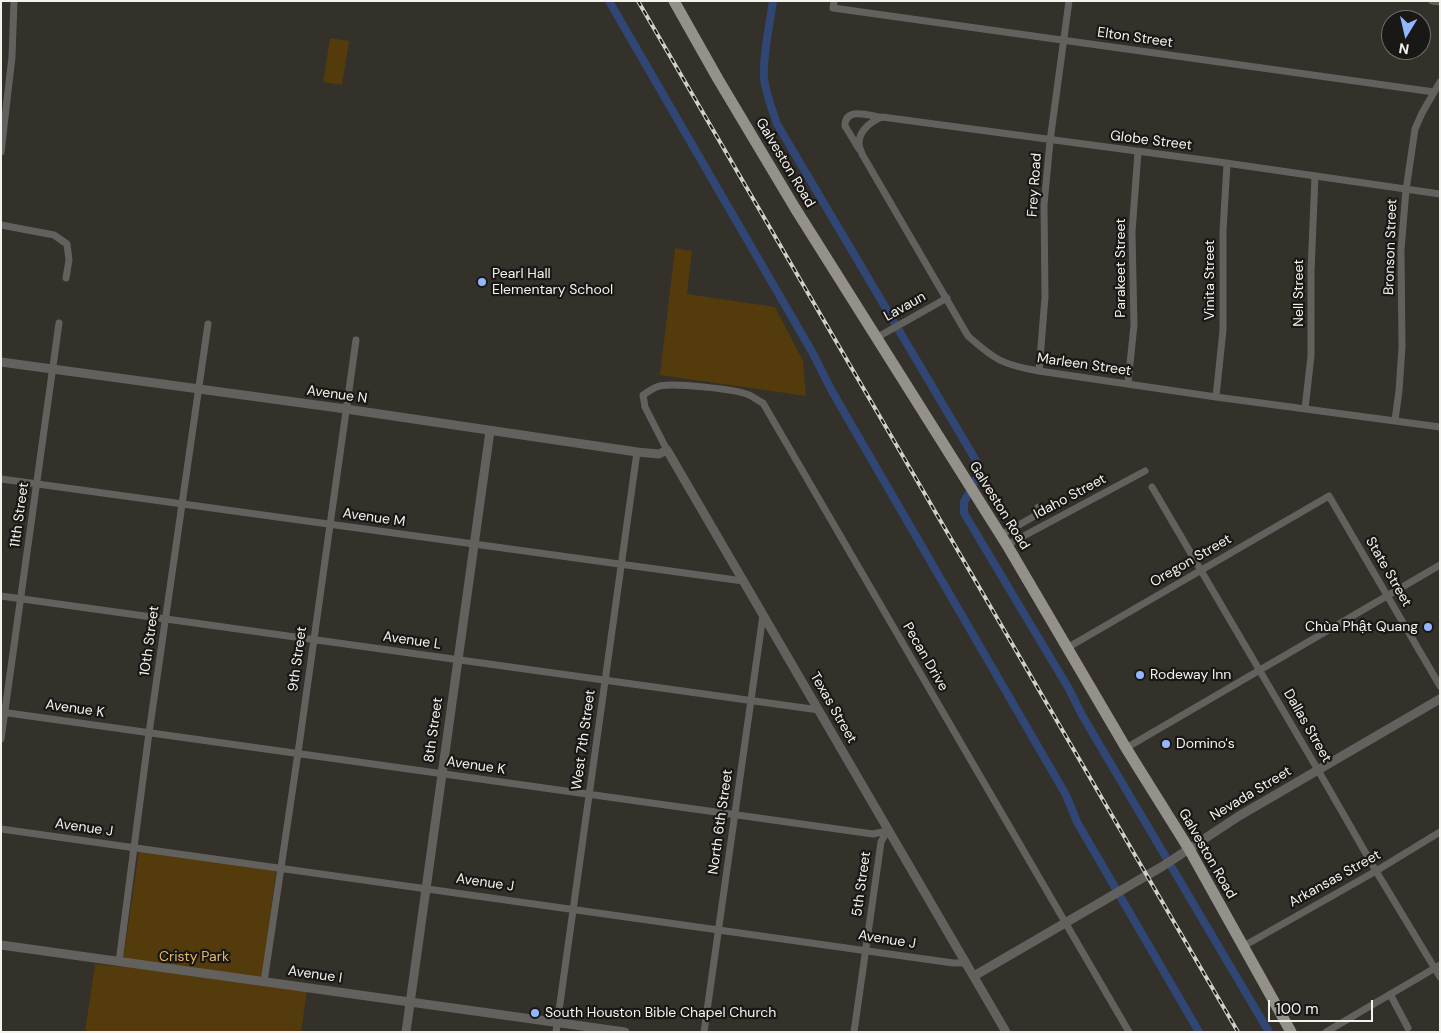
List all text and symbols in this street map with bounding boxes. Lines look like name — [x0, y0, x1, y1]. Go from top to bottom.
north arrow — [1381, 10, 1431, 60]
street label: Elton Street — [1096, 24, 1174, 52]
text: N — [1397, 39, 1410, 59]
street label: Galveston Road — [752, 115, 818, 211]
street label: Globe Street — [1109, 128, 1193, 154]
street label: Frey Road — [1024, 152, 1046, 218]
street label: Bronson Street — [1381, 199, 1401, 295]
street label: Parakeet Street — [1113, 218, 1129, 318]
street label: Vinita Street — [1202, 240, 1218, 320]
street label: Nell Street — [1291, 259, 1307, 327]
place label: Pearl Hall Elementary School — [492, 266, 613, 298]
marker: Pearl Hall Elementary School — [476, 276, 488, 288]
street label: Lavaun — [881, 289, 929, 325]
street label: Marleen Street — [1036, 350, 1132, 380]
street label: Avenue N — [306, 382, 368, 408]
street label: Galveston Road — [965, 459, 1033, 553]
street label: Idaho Street — [1031, 471, 1109, 523]
street label: 11th Street — [7, 481, 33, 549]
street label: Avenue M — [342, 505, 406, 531]
street label: Oregon Street — [1147, 531, 1235, 591]
street label: State Street — [1361, 534, 1415, 610]
street label: 10th Street — [137, 605, 163, 677]
place label: Chùa Phật Quang — [1305, 619, 1418, 635]
street label: Pecan Drive — [899, 620, 951, 694]
marker: Chùa Phật Quang — [1422, 621, 1434, 633]
street label: 9th Street — [285, 625, 311, 693]
street label: Avenue L — [382, 629, 442, 653]
place label: Rodeway Inn — [1150, 667, 1231, 683]
marker: Rodeway Inn — [1134, 669, 1146, 681]
street label: Texas Street — [806, 670, 860, 746]
street label: Dallas Street — [1279, 686, 1335, 766]
street label: West 7th Street — [569, 689, 599, 791]
street label: 8th Street — [421, 696, 447, 764]
street label: Avenue K — [44, 697, 106, 721]
place label: Domino's — [1176, 736, 1235, 752]
marker: Domino's — [1160, 738, 1172, 750]
street label: Avenue K — [445, 754, 507, 778]
street label: Nevada Street — [1207, 763, 1295, 825]
street label: North 6th Street — [705, 768, 737, 876]
street label: Galveston Road — [1174, 806, 1240, 902]
street label: Avenue J — [54, 816, 114, 840]
street label: Arkansas Street — [1286, 847, 1384, 911]
street label: 5th Street — [849, 850, 875, 918]
street label: Avenue J — [455, 871, 515, 895]
street label: Avenue J — [857, 927, 917, 953]
park label: Cristy Park — [159, 949, 229, 965]
street label: Avenue I — [287, 963, 343, 987]
scale bar — [1271, 990, 1376, 1022]
text: 100 m — [1276, 999, 1319, 1019]
place label: South Houston Bible Chapel Church — [545, 1005, 776, 1021]
marker: South Houston Bible Chapel Church — [529, 1007, 541, 1019]

